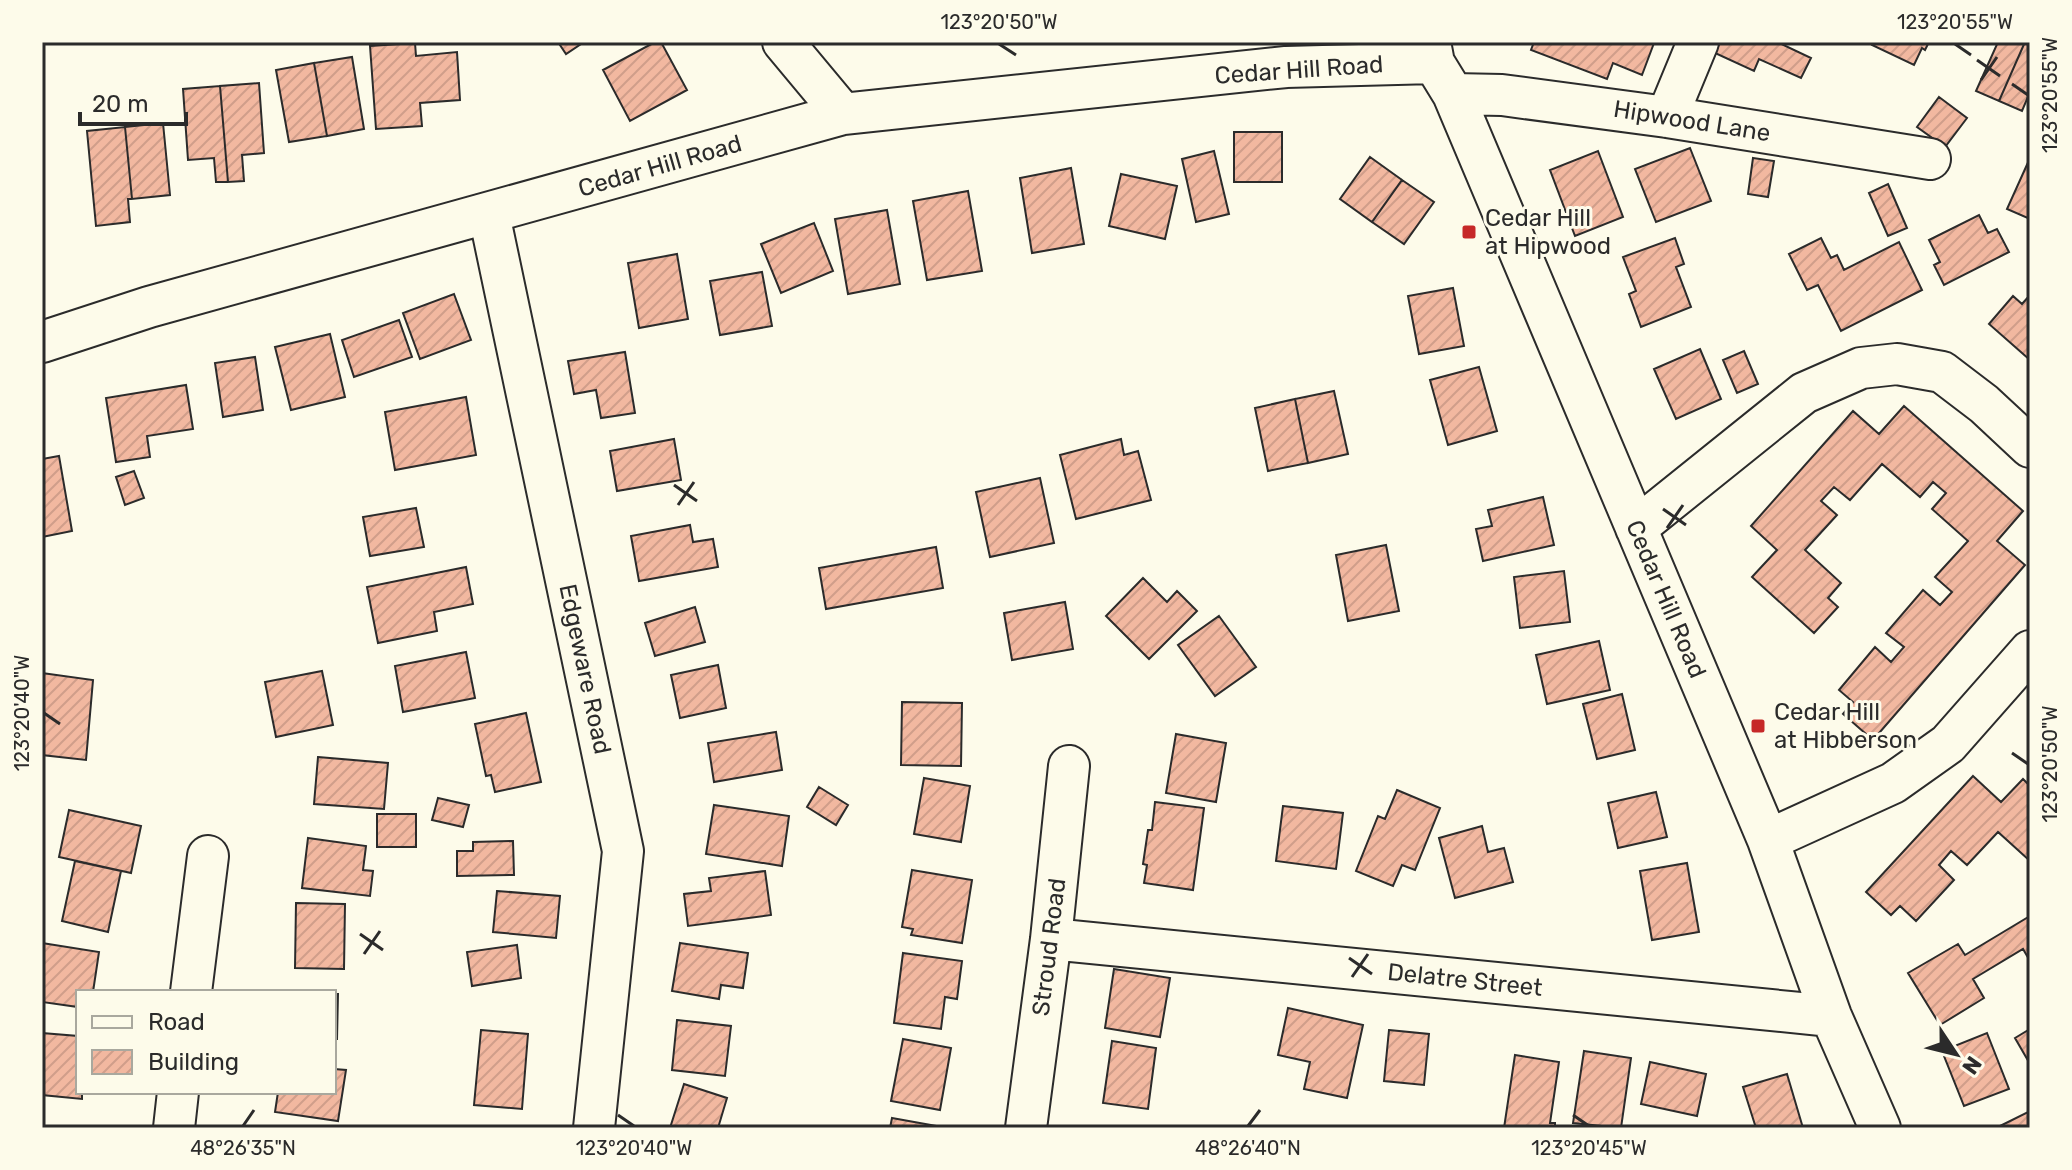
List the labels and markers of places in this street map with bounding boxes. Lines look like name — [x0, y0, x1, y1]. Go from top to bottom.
place label: Cedar Hill at Hipwood — [1485, 204, 1611, 260]
marker: Cedar Hill at Hipwood — [1460, 223, 1478, 241]
place label: Cedar Hill at Hibberson — [1774, 698, 1917, 754]
marker: Cedar Hill at Hibberson — [1749, 717, 1767, 735]

